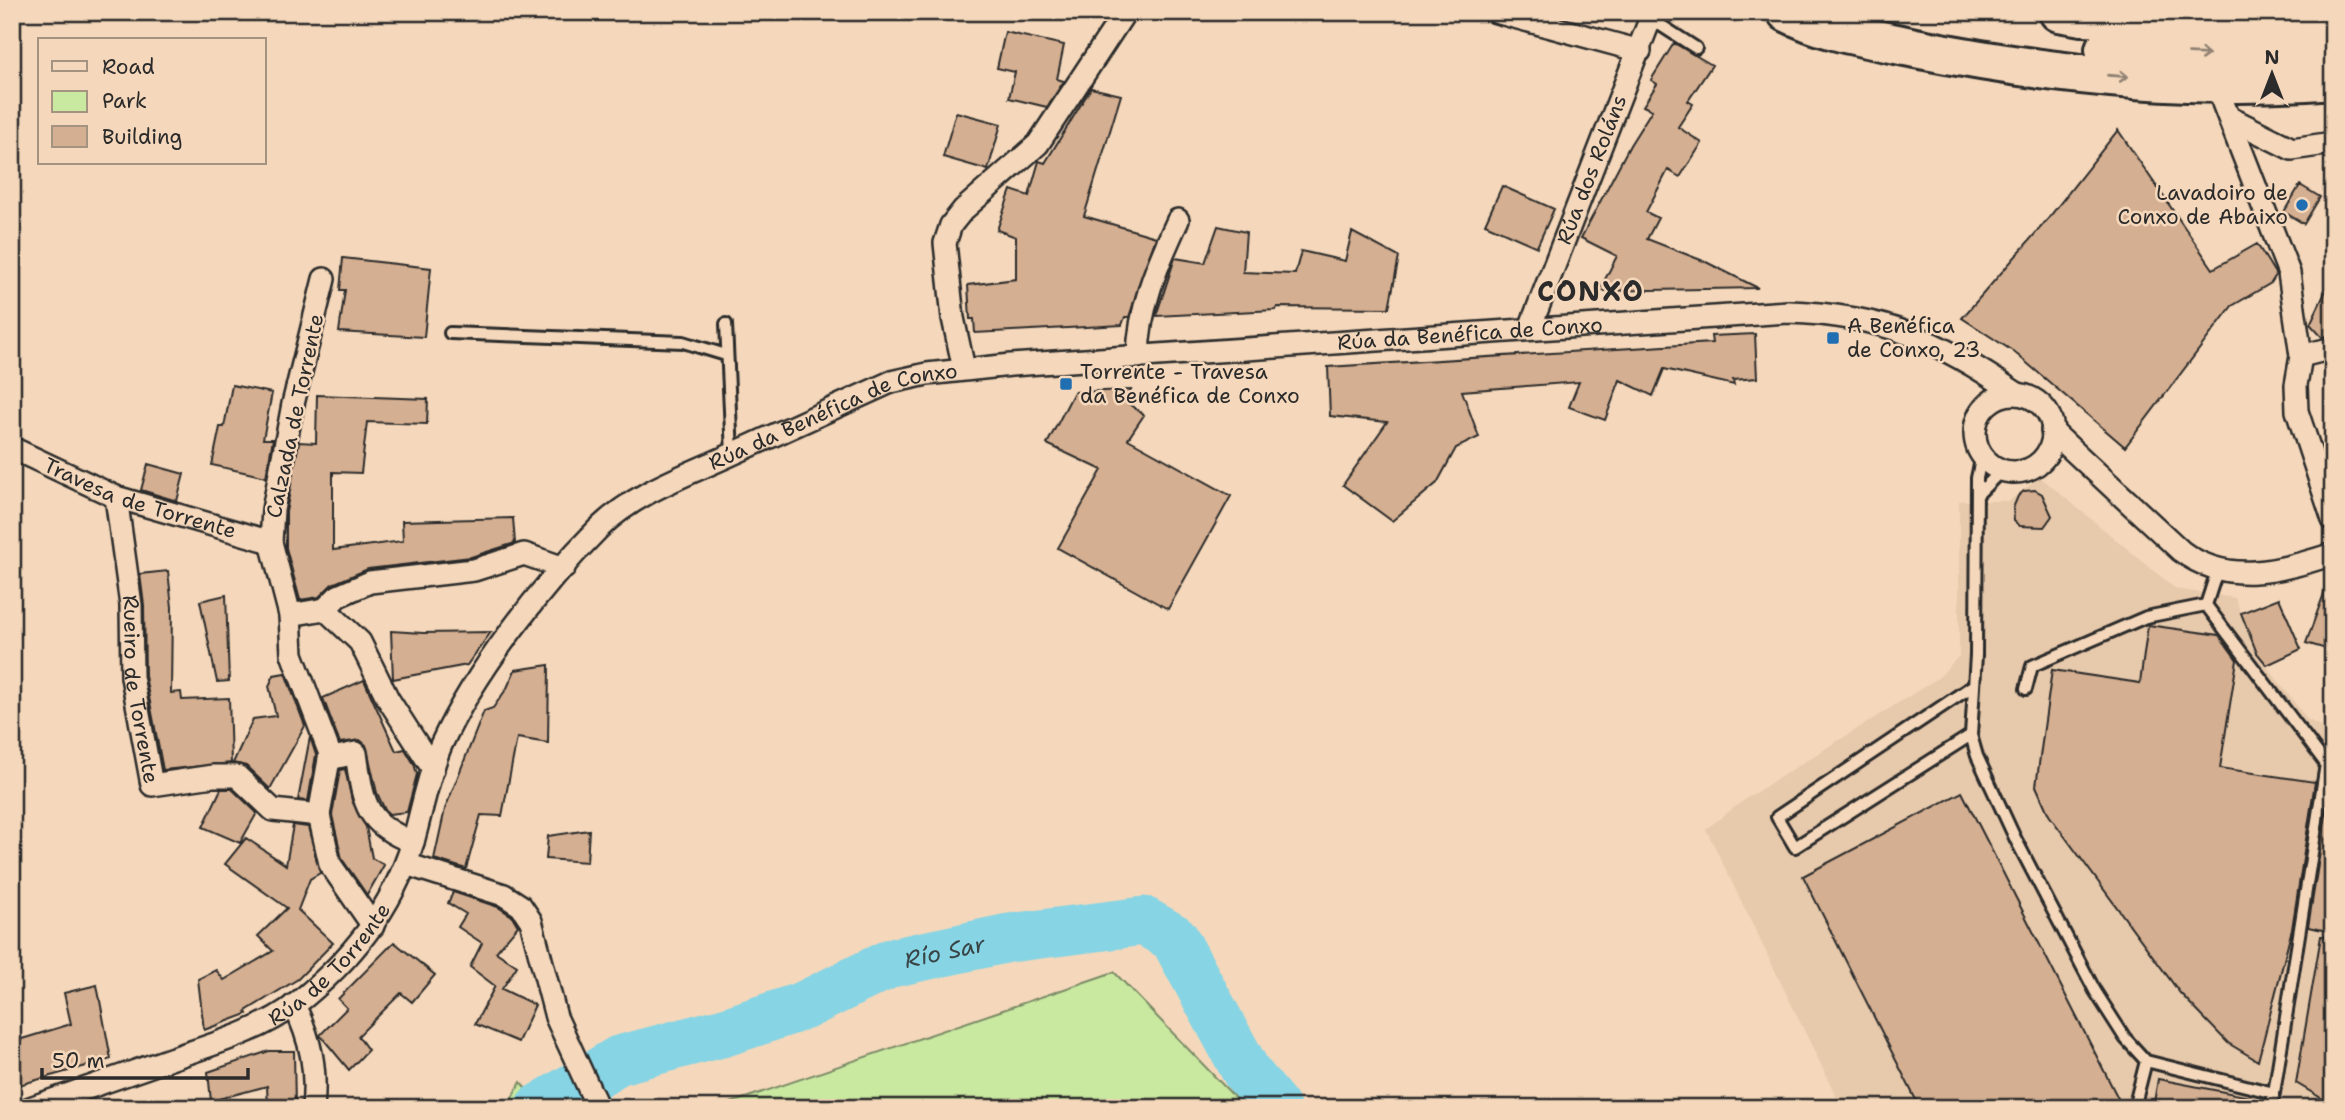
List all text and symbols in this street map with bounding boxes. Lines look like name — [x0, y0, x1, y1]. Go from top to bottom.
legend — [38, 38, 266, 164]
north arrow — [2236, 38, 2306, 108]
text: N — [2264, 45, 2280, 70]
one-way arrow — [2188, 47, 2211, 60]
text: Road — [102, 53, 155, 81]
one-way arrow — [2106, 70, 2129, 83]
text: Park — [102, 87, 147, 115]
street label: Rúa dos Roláns — [1550, 91, 1633, 248]
text: Building — [102, 123, 182, 151]
place label: Lavadoiro de Conxo de Abaixo — [2117, 179, 2288, 231]
marker: Lavadoiro de Conxo de Abaixo — [2294, 197, 2310, 213]
district label: CONXO — [1537, 272, 1645, 310]
street label: Calzada de Torrente — [260, 311, 330, 521]
street label: Rúa da Benéfica de Conxo — [1336, 311, 1604, 357]
place label: A Benéfica de Conxo, 23 — [1847, 312, 1980, 364]
marker: A Benéfica de Conxo, 23 — [1825, 330, 1841, 346]
street label: Rúa da Benéfica de Conxo — [704, 357, 959, 477]
place label: Torrente - Travesa da Benéfica de Conxo — [1080, 358, 1300, 410]
marker: Torrente - Travesa da Benéfica de Conxo — [1058, 376, 1074, 392]
street label: Travesa de Torrente — [39, 451, 239, 545]
street label: Rueiro de Torrente — [116, 593, 165, 786]
street label: Rúa de Torrente — [263, 898, 397, 1033]
water label: Río Sar — [902, 928, 989, 975]
scale bar — [42, 1036, 248, 1080]
text: 50 m — [52, 1047, 105, 1075]

